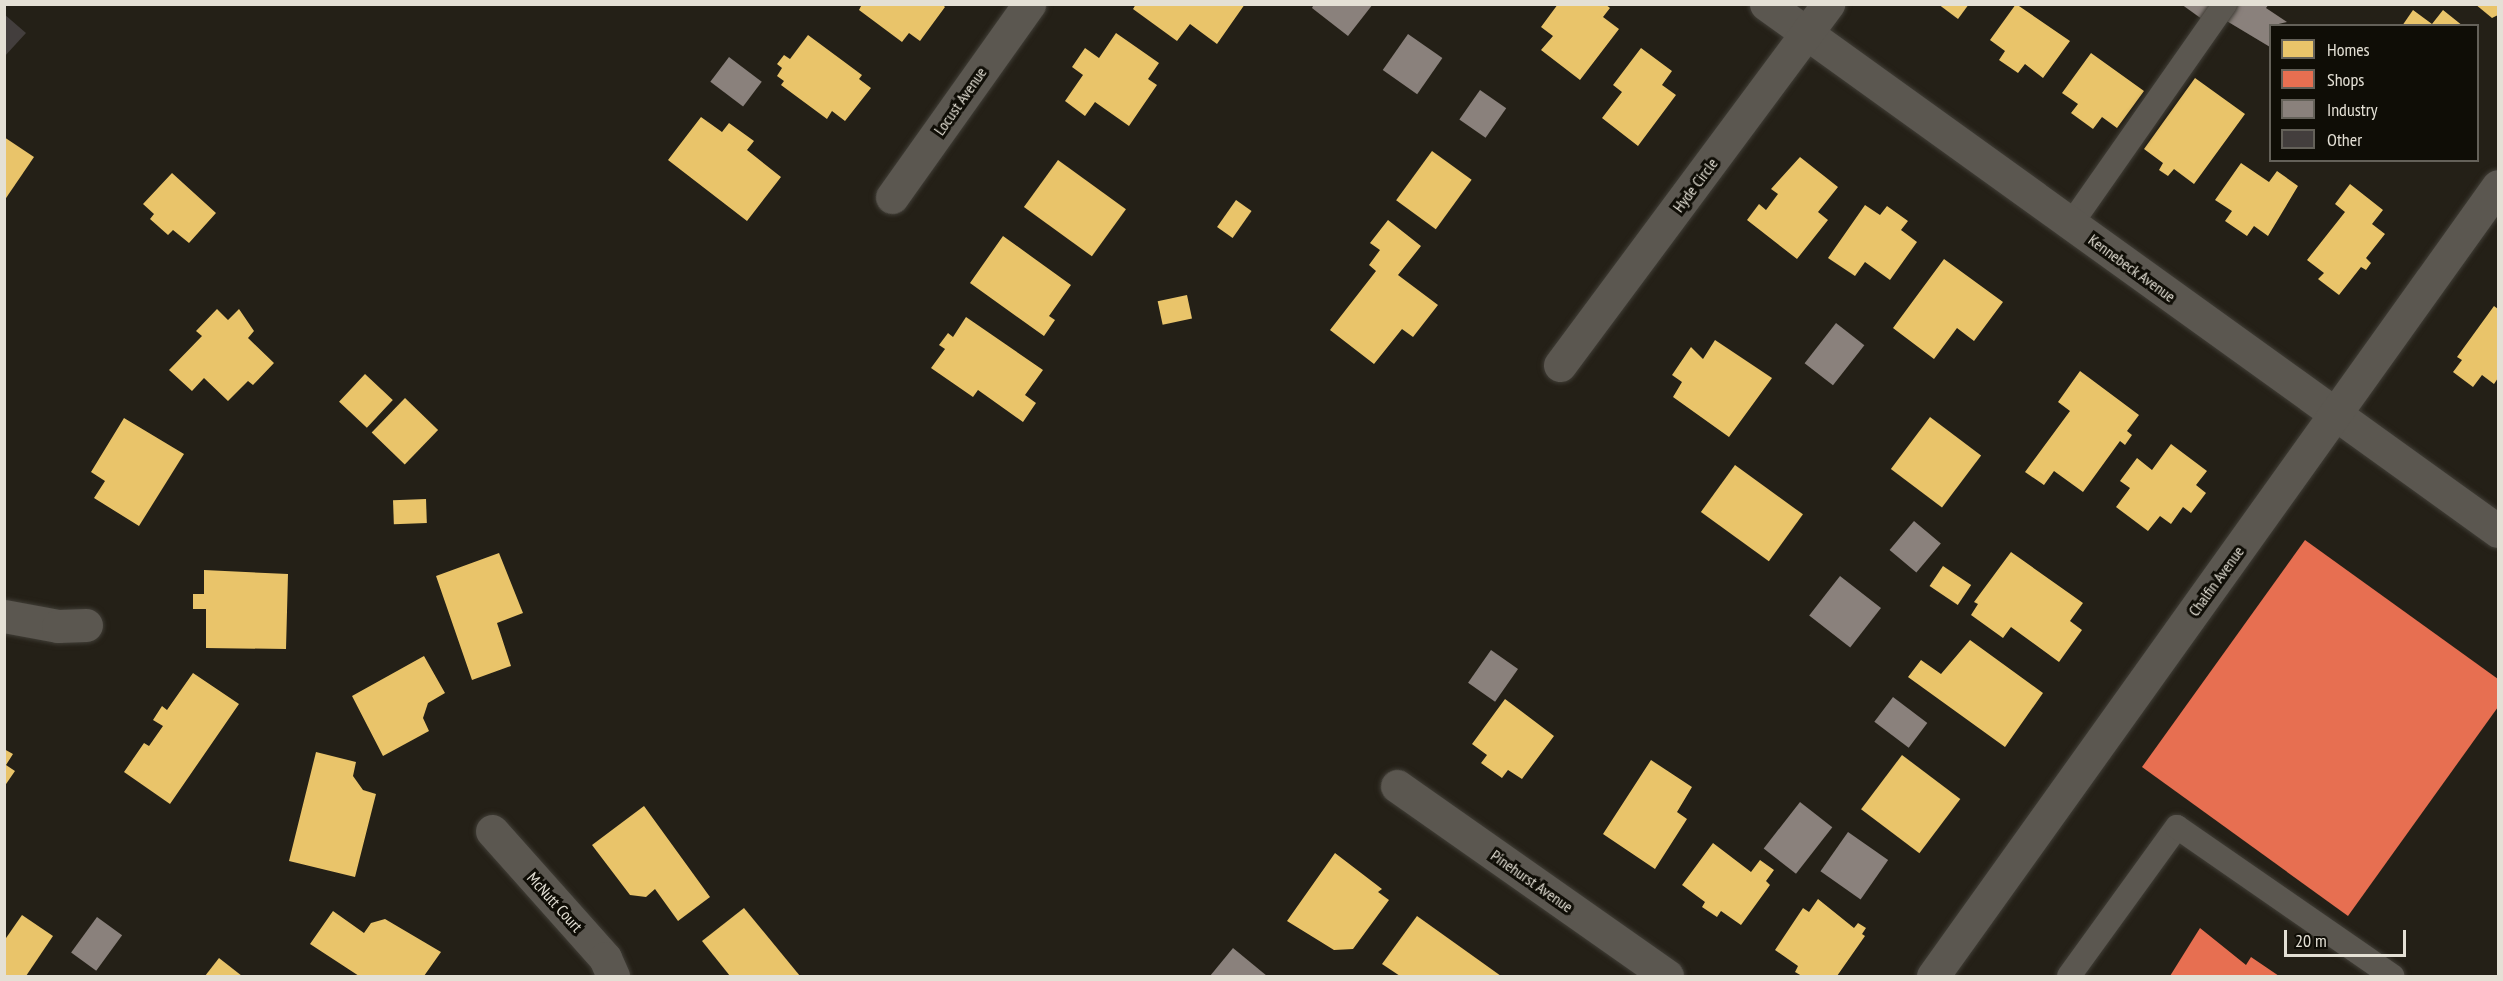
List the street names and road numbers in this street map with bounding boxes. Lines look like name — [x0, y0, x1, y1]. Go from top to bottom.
street label: Locust Avenue — [929, 63, 991, 139]
street label: Hyde Circle — [1668, 154, 1722, 216]
street label: Kennebeck Avenue — [2084, 230, 2180, 306]
street label: Chalfin Avenue — [2184, 542, 2248, 620]
street label: Pinehurst Avenue — [1487, 846, 1577, 916]
street label: McNutt Court — [523, 868, 587, 936]

